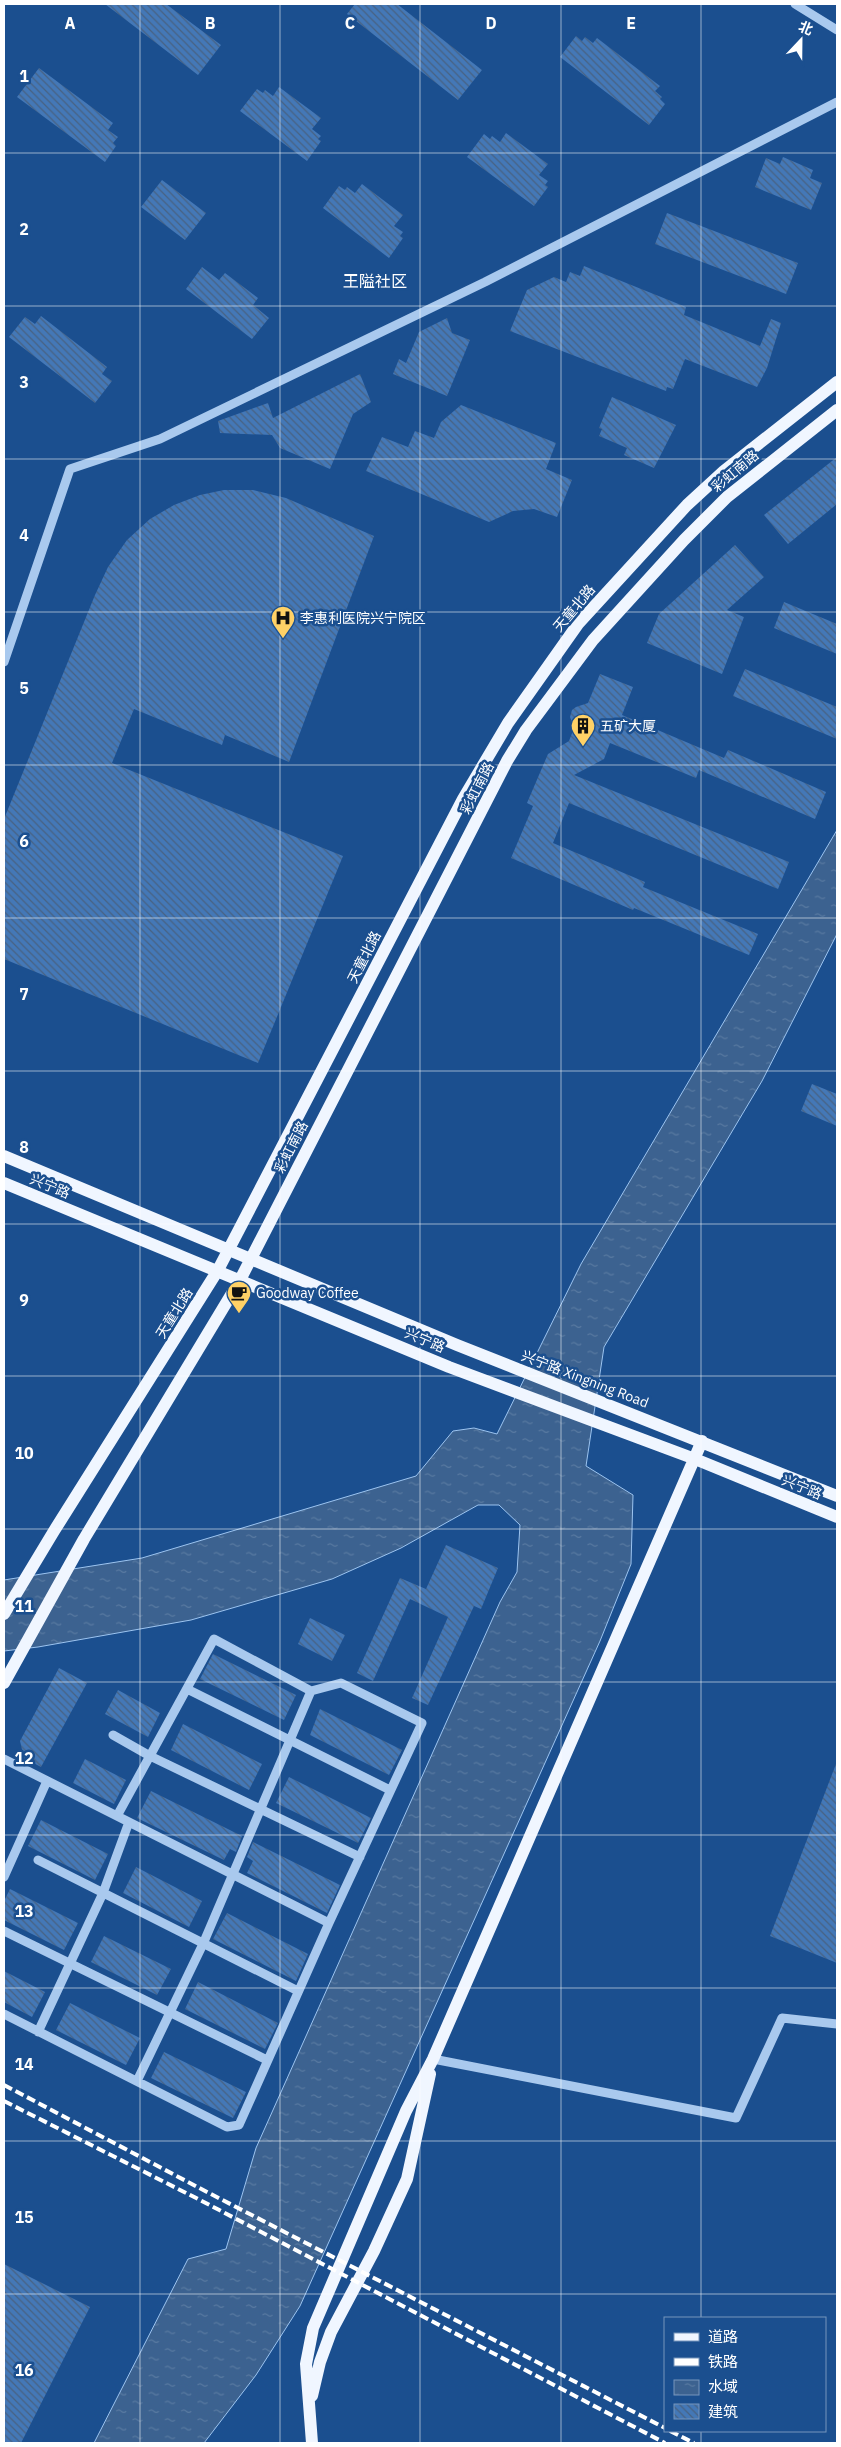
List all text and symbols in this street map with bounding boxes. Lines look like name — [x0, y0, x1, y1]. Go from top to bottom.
text: A — [65, 13, 76, 33]
text: B — [205, 13, 216, 33]
text: C — [345, 13, 355, 33]
text: D — [485, 13, 497, 33]
text: E — [626, 13, 636, 33]
north arrow — [776, 15, 826, 65]
text: 北 — [796, 17, 816, 39]
text: 1 — [19, 66, 29, 86]
text: 2 — [19, 219, 29, 239]
district label: 王隘社区 — [343, 271, 407, 291]
text: 3 — [19, 372, 29, 392]
street label: 彩虹南路 — [708, 446, 762, 496]
text: 4 — [19, 525, 29, 545]
street label: 天童北路 — [549, 581, 599, 635]
hospital icon: 李惠利医院兴宁院区 — [270, 605, 296, 639]
place label: 李惠利医院兴宁院区 — [300, 609, 426, 627]
text: 5 — [19, 678, 29, 698]
building icon: 五矿大厦 — [570, 713, 596, 747]
place label: 五矿大厦 — [600, 717, 656, 735]
street label: 彩虹南路 — [456, 759, 498, 817]
text: 6 — [19, 831, 29, 851]
street label: 天童北路 — [343, 928, 385, 986]
text: 7 — [19, 984, 29, 1004]
street label: 彩虹南路 — [270, 1118, 312, 1176]
text: 8 — [19, 1137, 29, 1157]
street label: 兴宁路 — [27, 1170, 73, 1202]
cafe icon: Goodway Coffee — [226, 1280, 252, 1314]
street label: 天童北路 — [152, 1284, 196, 1342]
place label: Goodway Coffee — [256, 1284, 359, 1302]
text: 9 — [19, 1290, 29, 1310]
street label: 兴宁路 — [402, 1324, 448, 1356]
street label: 兴宁路 Xingning Road — [519, 1346, 651, 1412]
text: 10 — [14, 1443, 34, 1463]
street label: 兴宁路 — [779, 1471, 825, 1503]
text: 11 — [14, 1596, 34, 1616]
text: 12 — [14, 1748, 34, 1768]
text: 13 — [14, 1901, 34, 1921]
text: 14 — [14, 2054, 34, 2074]
text: 15 — [14, 2207, 34, 2227]
legend — [664, 2317, 826, 2432]
text: 道路 — [708, 2327, 738, 2346]
text: 铁路 — [708, 2352, 738, 2371]
text: 16 — [14, 2360, 34, 2380]
text: 水域 — [708, 2377, 738, 2396]
text: 建筑 — [708, 2402, 738, 2421]

